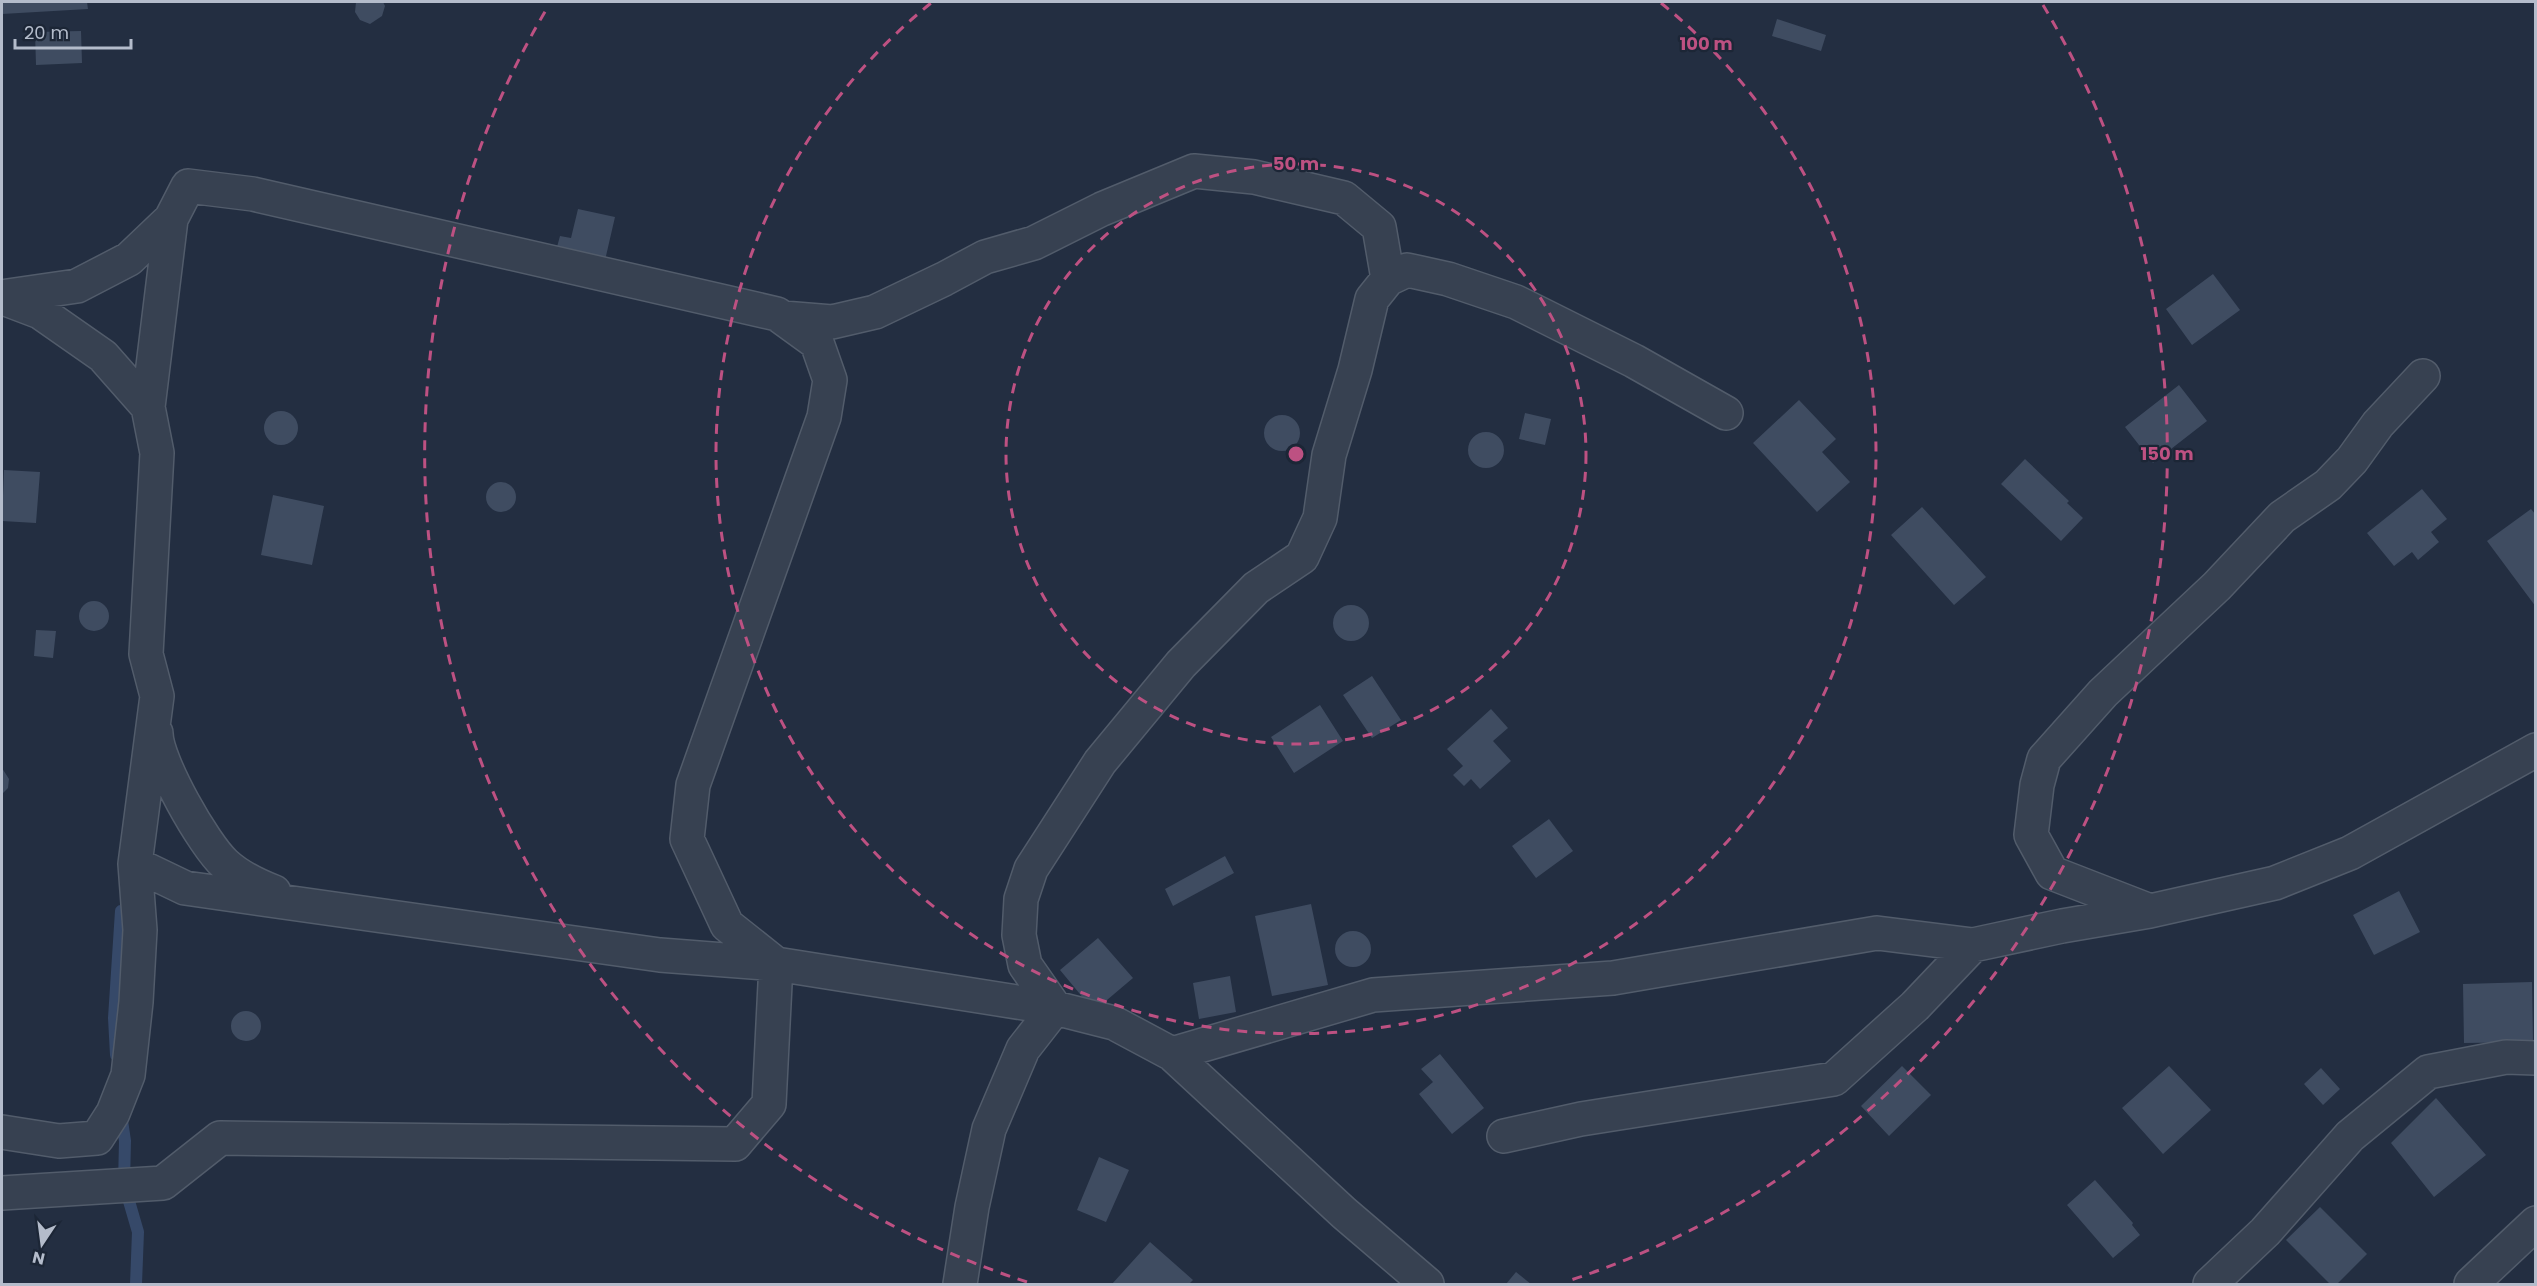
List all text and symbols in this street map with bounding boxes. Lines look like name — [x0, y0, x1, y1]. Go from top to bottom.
scale bar — [15, 12, 130, 50]
text: 20 m — [24, 20, 69, 45]
text: 100 m — [1679, 31, 1733, 56]
text: 50 m — [1273, 151, 1319, 176]
text: 150 m — [2140, 441, 2194, 466]
centre of rings — [1286, 444, 1306, 464]
north arrow — [12, 1214, 72, 1274]
text: N — [30, 1246, 47, 1271]

